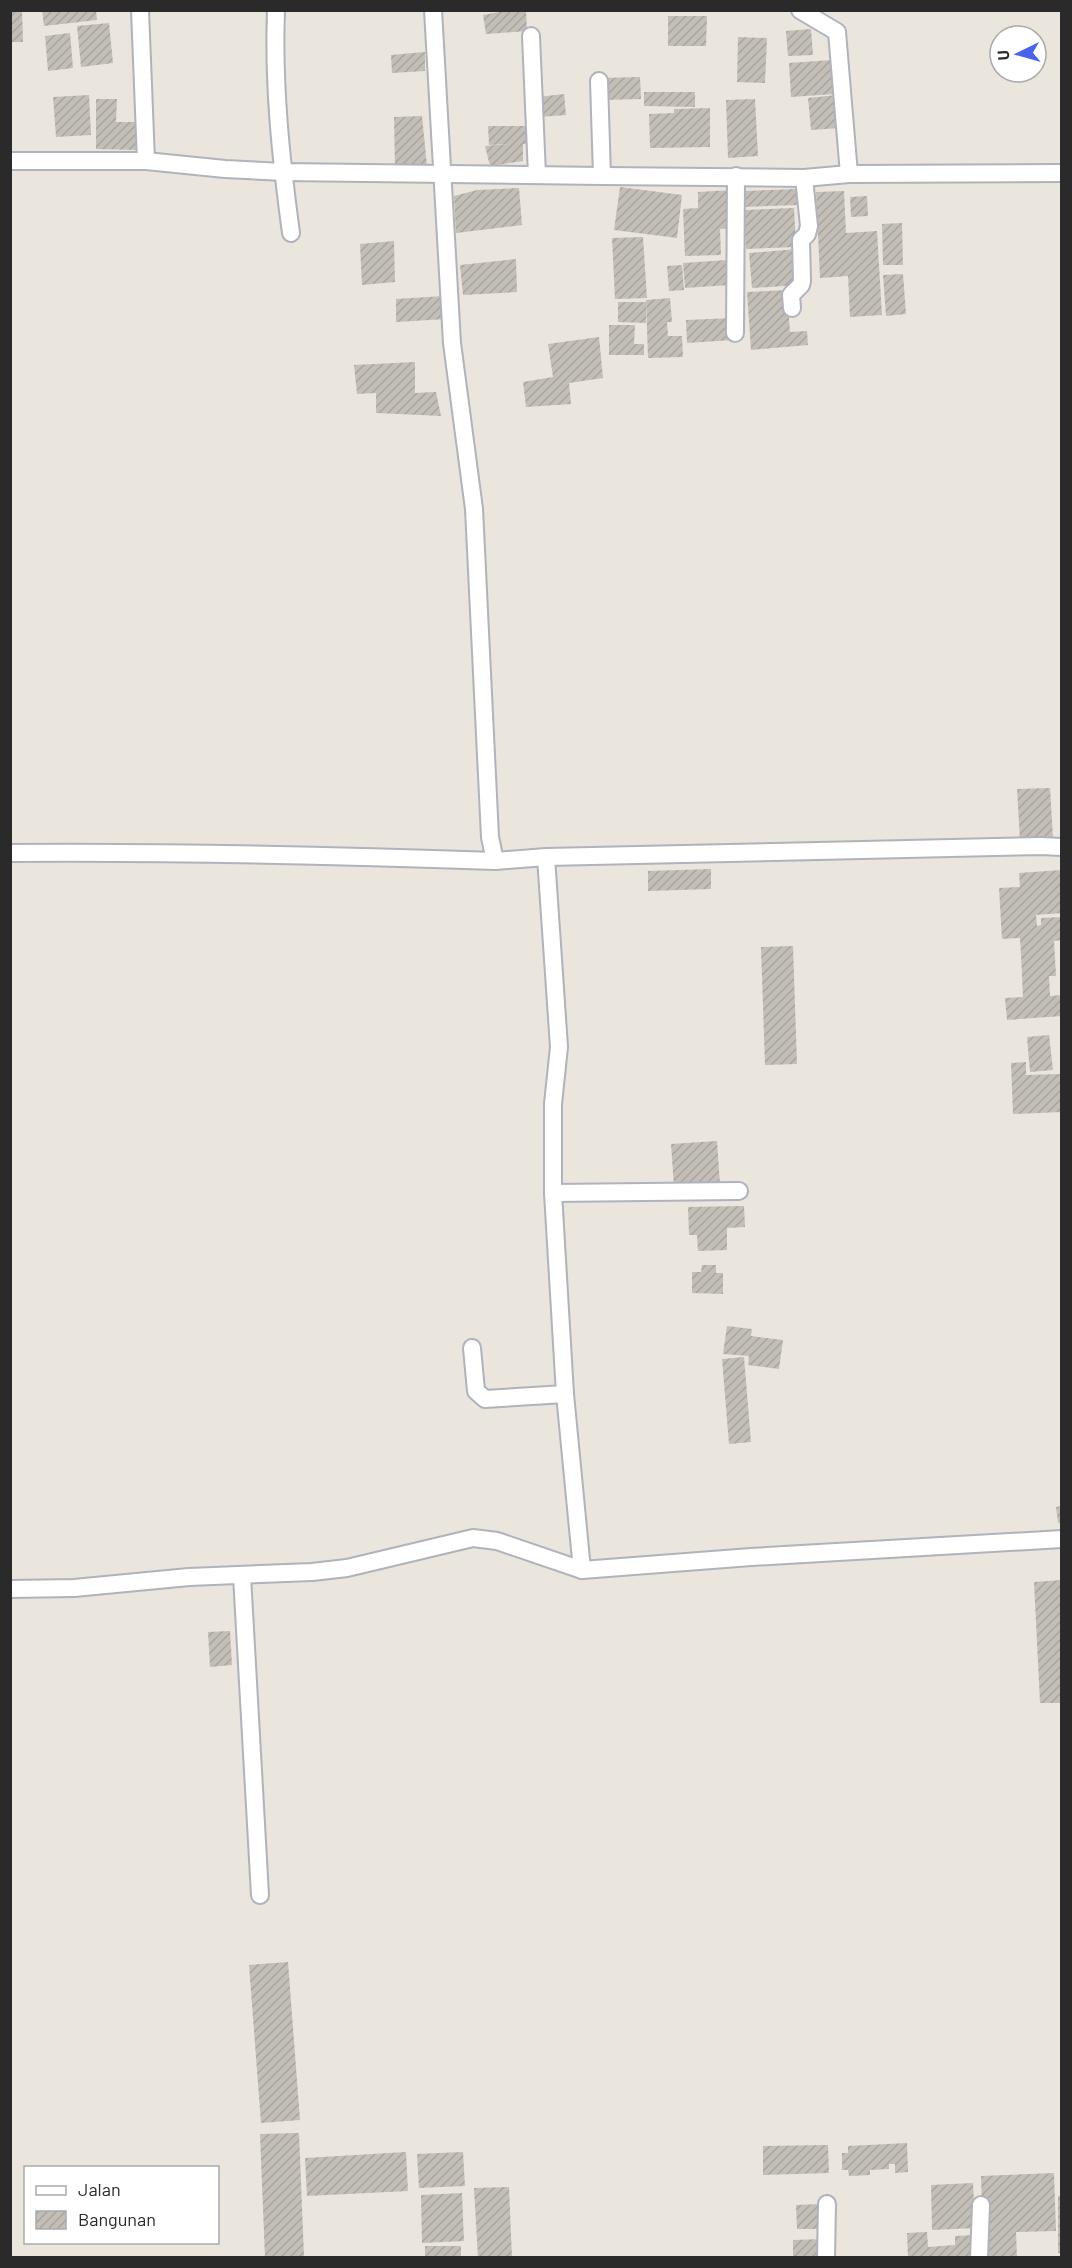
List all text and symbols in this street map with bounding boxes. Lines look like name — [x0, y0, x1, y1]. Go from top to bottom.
north arrow — [988, 24, 1048, 84]
text: U — [993, 50, 1012, 61]
legend — [24, 2166, 219, 2244]
text: Jalan — [78, 2178, 121, 2200]
text: Bangunan — [78, 2208, 156, 2230]

